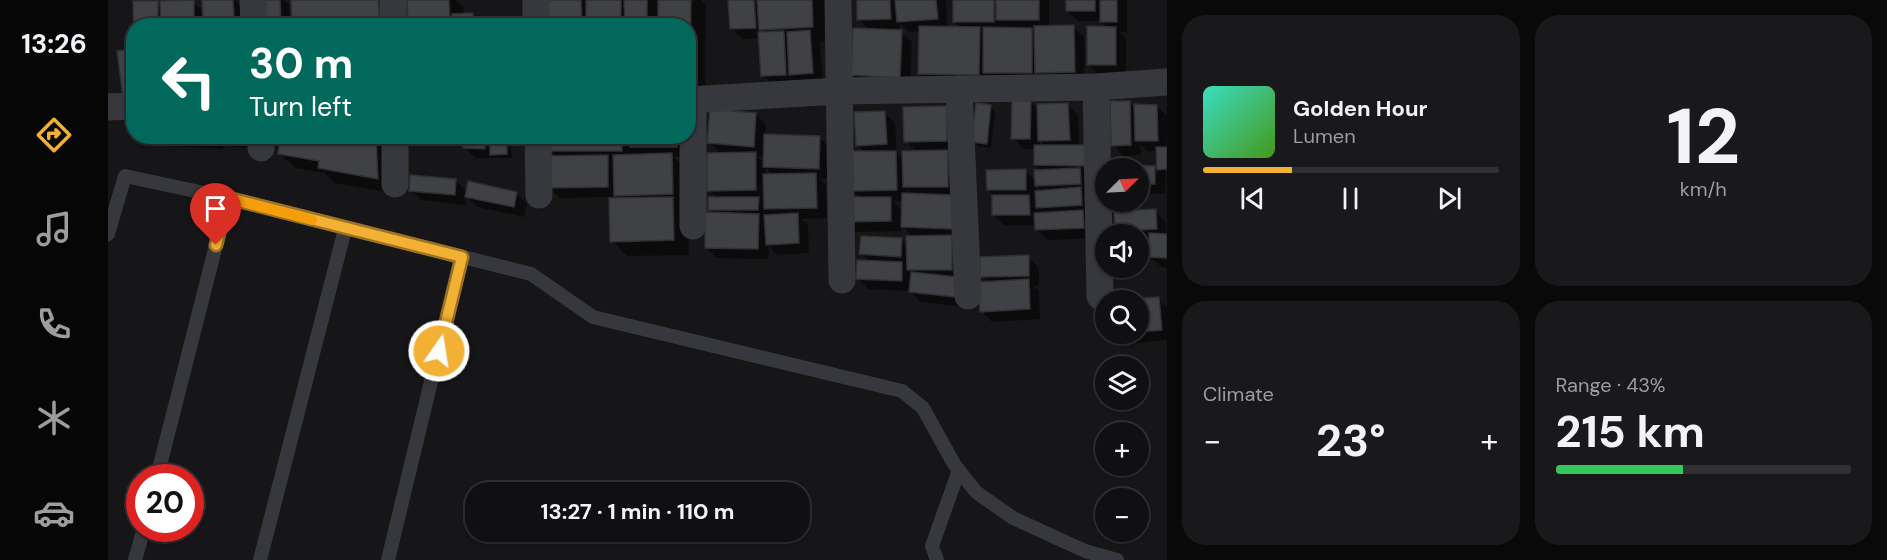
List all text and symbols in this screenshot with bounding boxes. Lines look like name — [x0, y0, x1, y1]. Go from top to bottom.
text: 13:26 — [21, 26, 87, 61]
text: 30 m — [249, 36, 353, 91]
icon: left — [150, 42, 228, 120]
text: 12 — [1667, 86, 1740, 187]
text: Turn left — [249, 89, 352, 124]
text: Golden Hour — [1293, 94, 1428, 123]
icon: directions — [33, 114, 75, 156]
text: Lumen — [1293, 123, 1356, 149]
north arrow — [1095, 158, 1149, 212]
map controls — [1095, 158, 1149, 542]
text: km/h — [1680, 176, 1727, 202]
icon: previous — [1236, 182, 1269, 215]
icon: pause — [1334, 182, 1367, 215]
icon: next — [1433, 182, 1466, 215]
pin — [190, 183, 241, 245]
icon: arrive — [199, 192, 232, 225]
icon: music — [33, 208, 75, 250]
button: sound — [1095, 224, 1149, 278]
button: search — [1095, 290, 1149, 344]
icon: phone — [33, 303, 75, 345]
position arrow — [407, 319, 471, 383]
button: layers — [1095, 356, 1149, 410]
text: Range · 43% — [1556, 372, 1666, 398]
text: Climate — [1203, 381, 1274, 407]
icon: climate — [33, 397, 75, 439]
text: 215 km — [1556, 402, 1705, 461]
text: 23° — [1316, 411, 1385, 470]
text: − — [1203, 419, 1221, 462]
text: + — [1480, 419, 1499, 462]
button: + — [1095, 422, 1149, 476]
speed limit sign: 20 — [126, 464, 204, 542]
button: − — [1095, 488, 1149, 542]
icon: car — [33, 492, 75, 534]
text: 13:27 · 1 min · 110 m — [541, 497, 734, 526]

